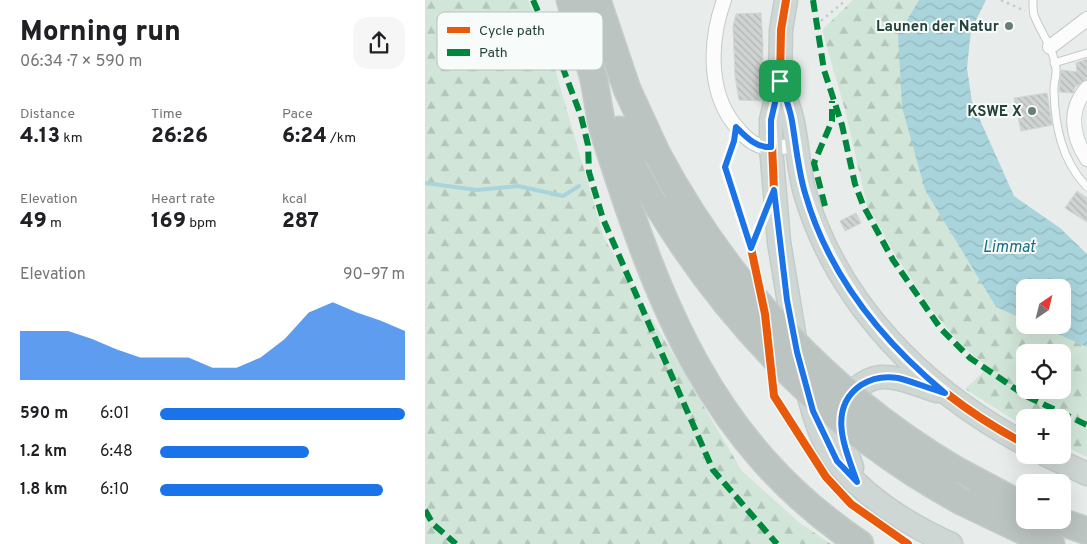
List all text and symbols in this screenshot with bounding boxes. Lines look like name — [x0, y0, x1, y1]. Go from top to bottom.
legend — [437, 12, 603, 70]
text: Morning run — [20, 15, 181, 51]
button: share — [353, 17, 405, 69]
place label: Launen der Natur — [876, 18, 1000, 37]
marker: Launen der Natur — [1003, 20, 1015, 32]
text: Cycle path — [479, 23, 545, 40]
text: Path — [479, 45, 508, 62]
text: 06:34 · 7 × 590 m — [20, 52, 142, 72]
pin — [759, 60, 801, 102]
icon: arrive — [766, 67, 794, 95]
place label: KSWE X — [967, 103, 1022, 122]
marker: KSWE X — [1026, 105, 1038, 117]
text: Distance — [20, 106, 75, 123]
text: Time — [151, 106, 182, 123]
text: Pace — [282, 106, 313, 123]
text: 4.13 — [20, 123, 60, 150]
text: 26:26 — [151, 123, 208, 150]
text: 6:24 — [282, 123, 327, 150]
text: km — [60, 130, 83, 147]
text: /km — [327, 130, 356, 147]
text: Elevation — [20, 191, 78, 208]
text: Heart rate — [151, 191, 215, 208]
text: kcal — [282, 191, 307, 208]
text: 49 — [20, 208, 47, 235]
text: 169 — [151, 208, 186, 235]
text: 287 — [282, 208, 319, 235]
text: m — [47, 215, 62, 232]
text: bpm — [186, 215, 217, 232]
water label: Limmat — [983, 238, 1037, 258]
text: Elevation — [20, 265, 86, 285]
text: 90–97 m — [343, 265, 405, 285]
north arrow — [1016, 279, 1071, 334]
map controls — [1016, 279, 1071, 529]
button: locate — [1016, 344, 1071, 399]
text: 590 m — [20, 404, 68, 424]
text: 6:01 — [100, 404, 129, 424]
button: + — [1016, 409, 1071, 464]
text: 1.2 km — [20, 442, 67, 462]
text: 6:48 — [100, 442, 133, 462]
button: − — [1016, 474, 1071, 529]
text: 1.8 km — [20, 480, 67, 500]
text: 6:10 — [100, 480, 129, 500]

